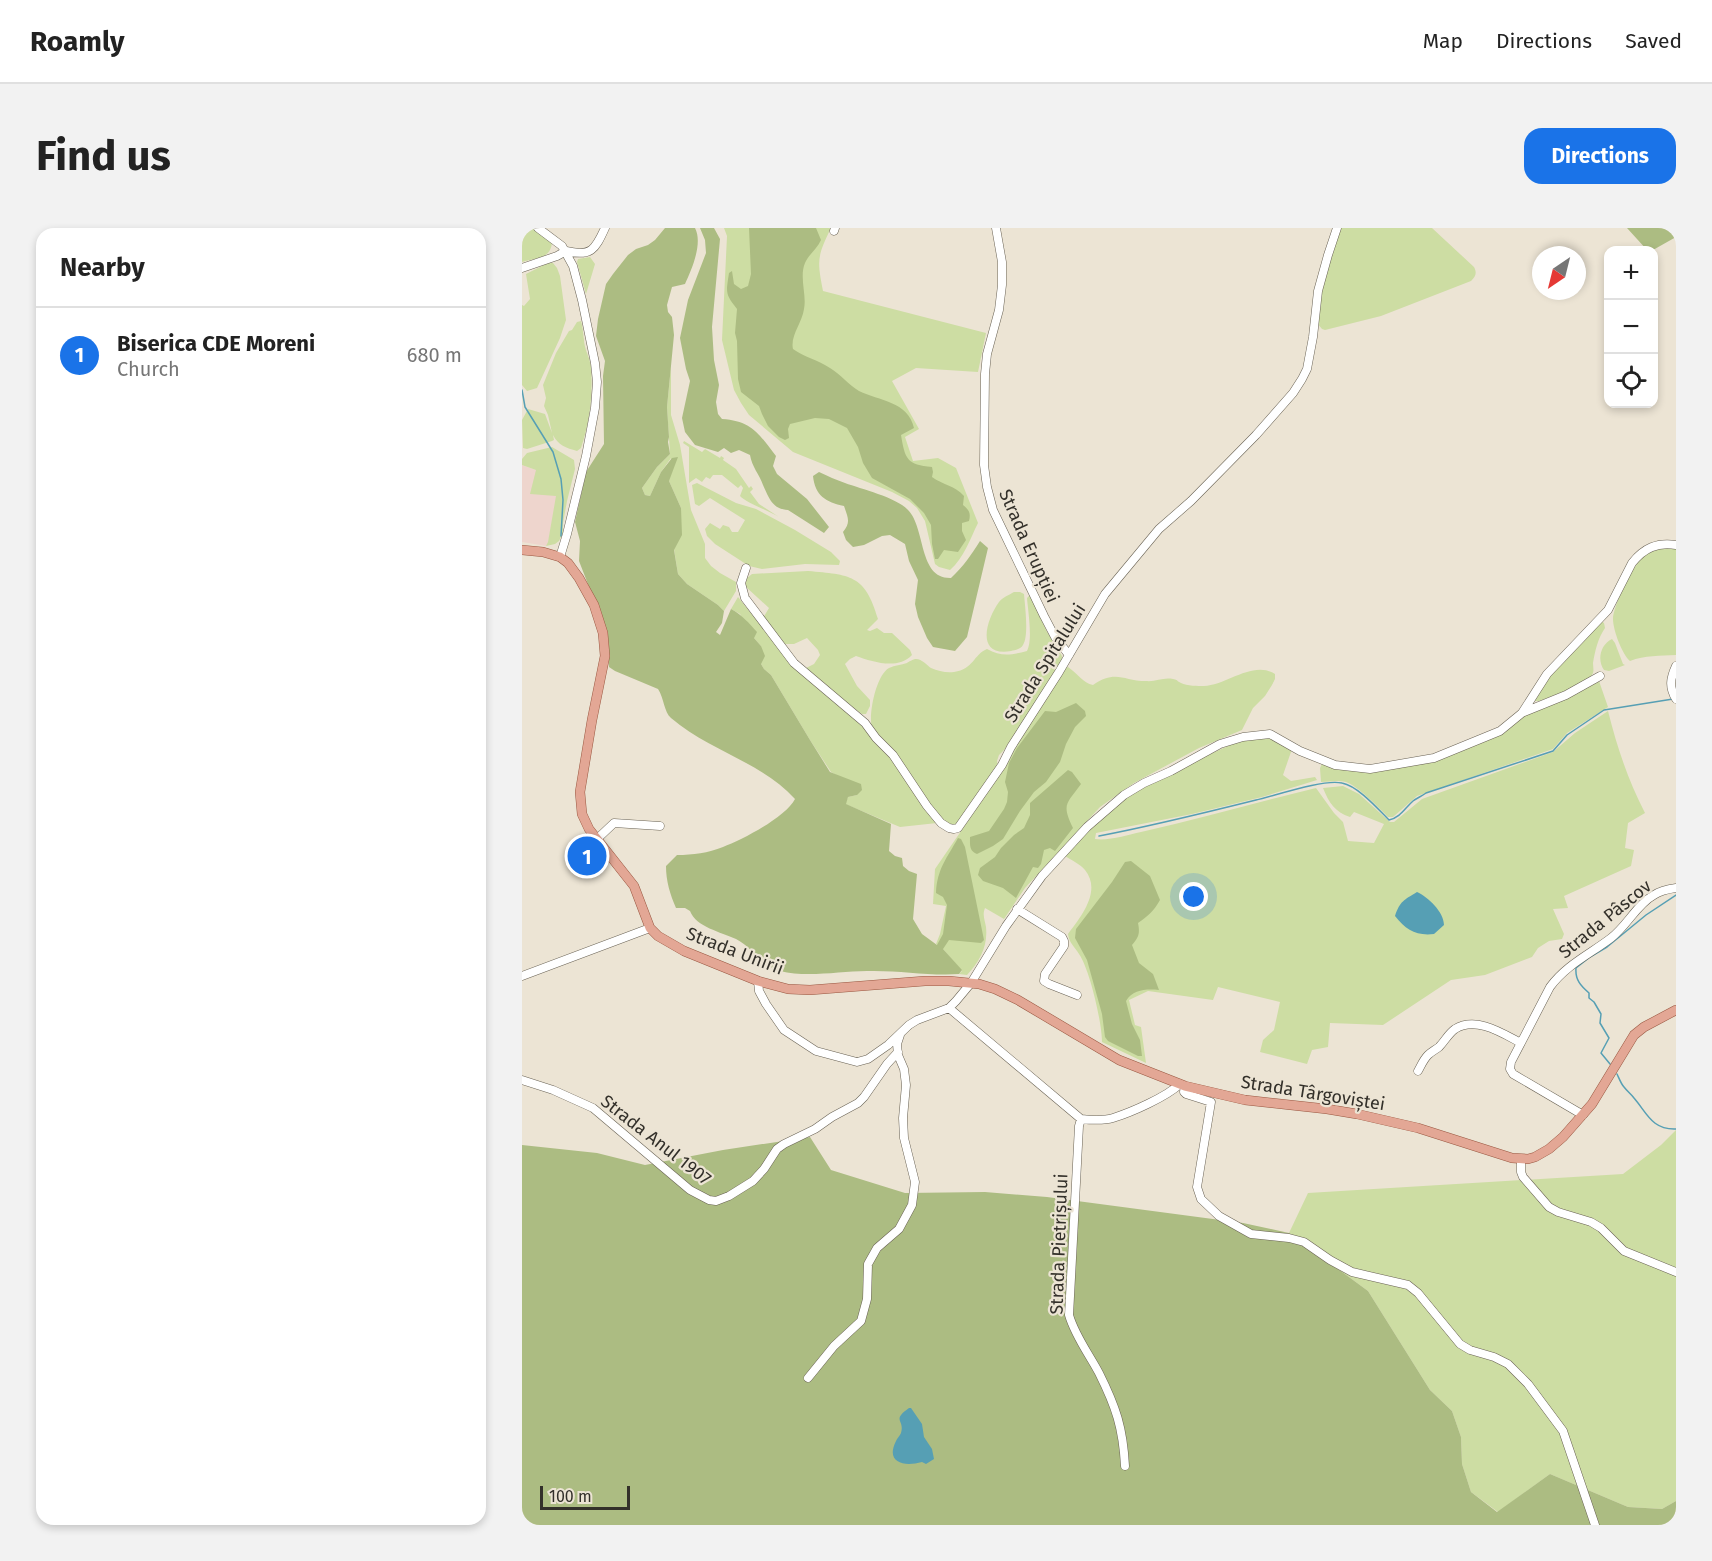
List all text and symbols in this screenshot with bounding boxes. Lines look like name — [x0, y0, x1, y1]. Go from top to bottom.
text: Roamly — [30, 25, 124, 58]
text: Map — [1423, 28, 1463, 54]
text: Directions — [1496, 28, 1592, 54]
text: Saved — [1625, 28, 1682, 54]
button: Directions — [1524, 128, 1676, 184]
text: Find us — [36, 131, 171, 181]
north arrow — [1532, 246, 1586, 300]
map controls — [1604, 246, 1658, 408]
button: + — [1604, 246, 1658, 300]
text: Nearby — [60, 252, 145, 283]
button: − — [1604, 300, 1658, 354]
text: Biserica CDE Moreni — [117, 330, 315, 357]
text: 1 — [75, 343, 84, 367]
text: 680 m — [407, 343, 462, 367]
button: locate — [1604, 354, 1658, 408]
text: Church — [117, 357, 180, 381]
street label: Strada Erupției — [993, 486, 1064, 607]
street label: Strada Spitalului — [1000, 600, 1090, 726]
pin: 1 — [568, 834, 606, 878]
street label: Strada Pâscov — [1554, 875, 1656, 963]
your location — [1179, 882, 1208, 911]
street label: Strada Unirii — [683, 922, 787, 980]
street label: Strada Târgoviștei — [1239, 1071, 1387, 1116]
street label: Strada Anul 1907 — [596, 1090, 716, 1190]
street label: Strada Pietrișului — [1046, 1173, 1073, 1315]
scale bar — [540, 1483, 630, 1510]
text: 100 m — [549, 1487, 592, 1506]

